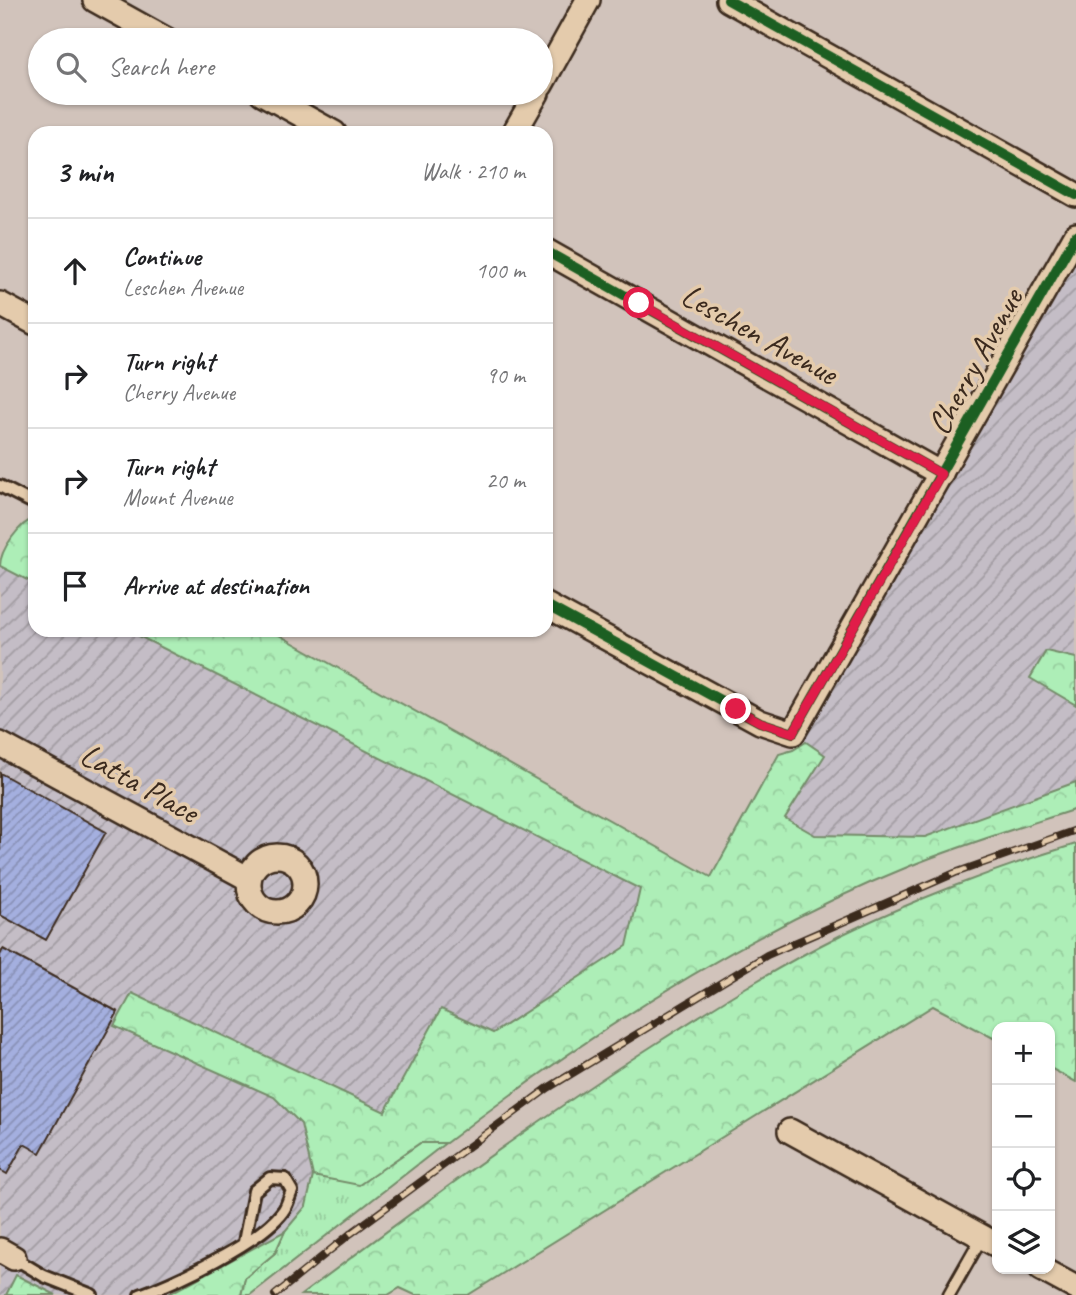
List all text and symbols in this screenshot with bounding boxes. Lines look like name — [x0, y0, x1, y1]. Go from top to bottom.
search box — [28, 28, 553, 105]
icon: search — [52, 48, 90, 86]
text: Search here — [108, 50, 214, 83]
text: 3 min — [56, 153, 113, 191]
text: Walk · 210 m — [421, 157, 525, 186]
text: Continue — [123, 240, 201, 273]
icon: ahead — [56, 252, 94, 290]
text: 100 m — [476, 256, 525, 285]
text: Leschen Avenue — [123, 273, 243, 302]
street label: Leschen Avenue — [674, 274, 847, 395]
street label: Cherry Avenue — [918, 279, 1033, 442]
route start — [623, 287, 654, 318]
text: Turn right — [123, 345, 214, 378]
icon: right — [56, 357, 94, 395]
text: 90 m — [486, 361, 525, 390]
text: Cherry Avenue — [123, 378, 235, 407]
text: Turn right — [123, 450, 214, 483]
icon: right — [56, 462, 94, 500]
text: 20 m — [486, 466, 525, 495]
text: Mount Avenue — [123, 483, 232, 512]
icon: arrive — [56, 567, 94, 605]
text: Arrive at destination — [123, 569, 309, 602]
route end — [720, 693, 751, 724]
street label: Latta Place — [73, 733, 208, 834]
map controls — [992, 1022, 1055, 1274]
button: + — [992, 1022, 1055, 1085]
button: − — [992, 1085, 1055, 1148]
button: locate — [992, 1148, 1055, 1211]
button: layers — [992, 1211, 1055, 1274]

